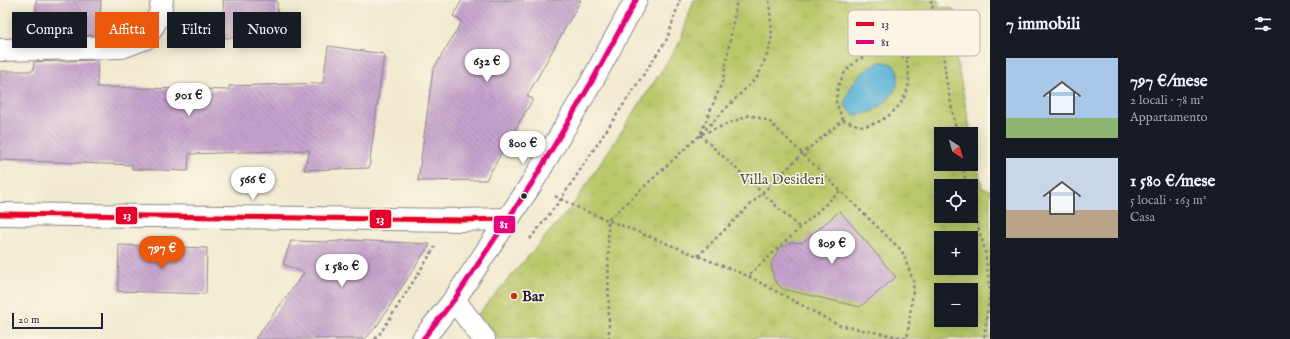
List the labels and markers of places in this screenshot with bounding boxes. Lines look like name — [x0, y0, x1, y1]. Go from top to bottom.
pin: 632 € — [459, 49, 515, 83]
pin: 901 € — [161, 83, 217, 117]
pin: 800 € — [495, 131, 551, 165]
pin: 566 € — [225, 167, 281, 201]
unlabelled marker — [519, 191, 529, 201]
pin: 809 € — [804, 231, 860, 265]
pin: 797 € — [134, 236, 190, 270]
pin: 1 580 € — [305, 254, 379, 288]
place label: Bar — [522, 287, 544, 306]
marker: Bar — [509, 291, 519, 301]

